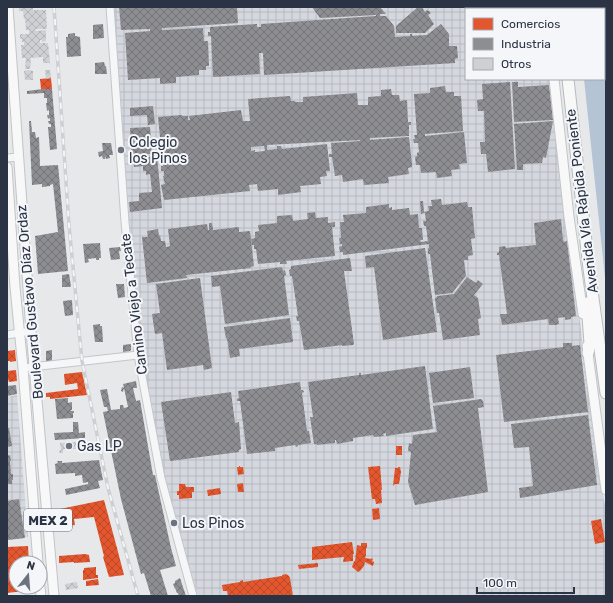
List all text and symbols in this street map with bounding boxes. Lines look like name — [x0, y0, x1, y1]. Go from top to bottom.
legend — [465, 8, 605, 80]
text: Comercios — [501, 17, 560, 31]
text: Industria — [501, 37, 551, 51]
text: Otros — [501, 57, 531, 71]
street label: Avenida Vía Rápida Poniente — [562, 108, 602, 294]
place label: Colegio los Pinos — [129, 134, 187, 167]
marker: Colegio los Pinos — [116, 145, 126, 155]
street label: Boulevard Gustavo Díaz Ordaz — [13, 204, 47, 400]
street label: Camino Viejo a Tecate — [117, 232, 151, 375]
place label: Gas LP — [77, 438, 122, 455]
marker: Gas LP — [64, 441, 74, 451]
road number: MEX 2 — [24, 509, 72, 531]
place label: Los Pinos — [182, 515, 244, 532]
marker: Los Pinos — [169, 518, 179, 528]
north arrow — [8, 555, 48, 595]
text: N — [25, 559, 37, 573]
scale bar — [477, 569, 574, 595]
text: 100 m — [483, 576, 517, 590]

